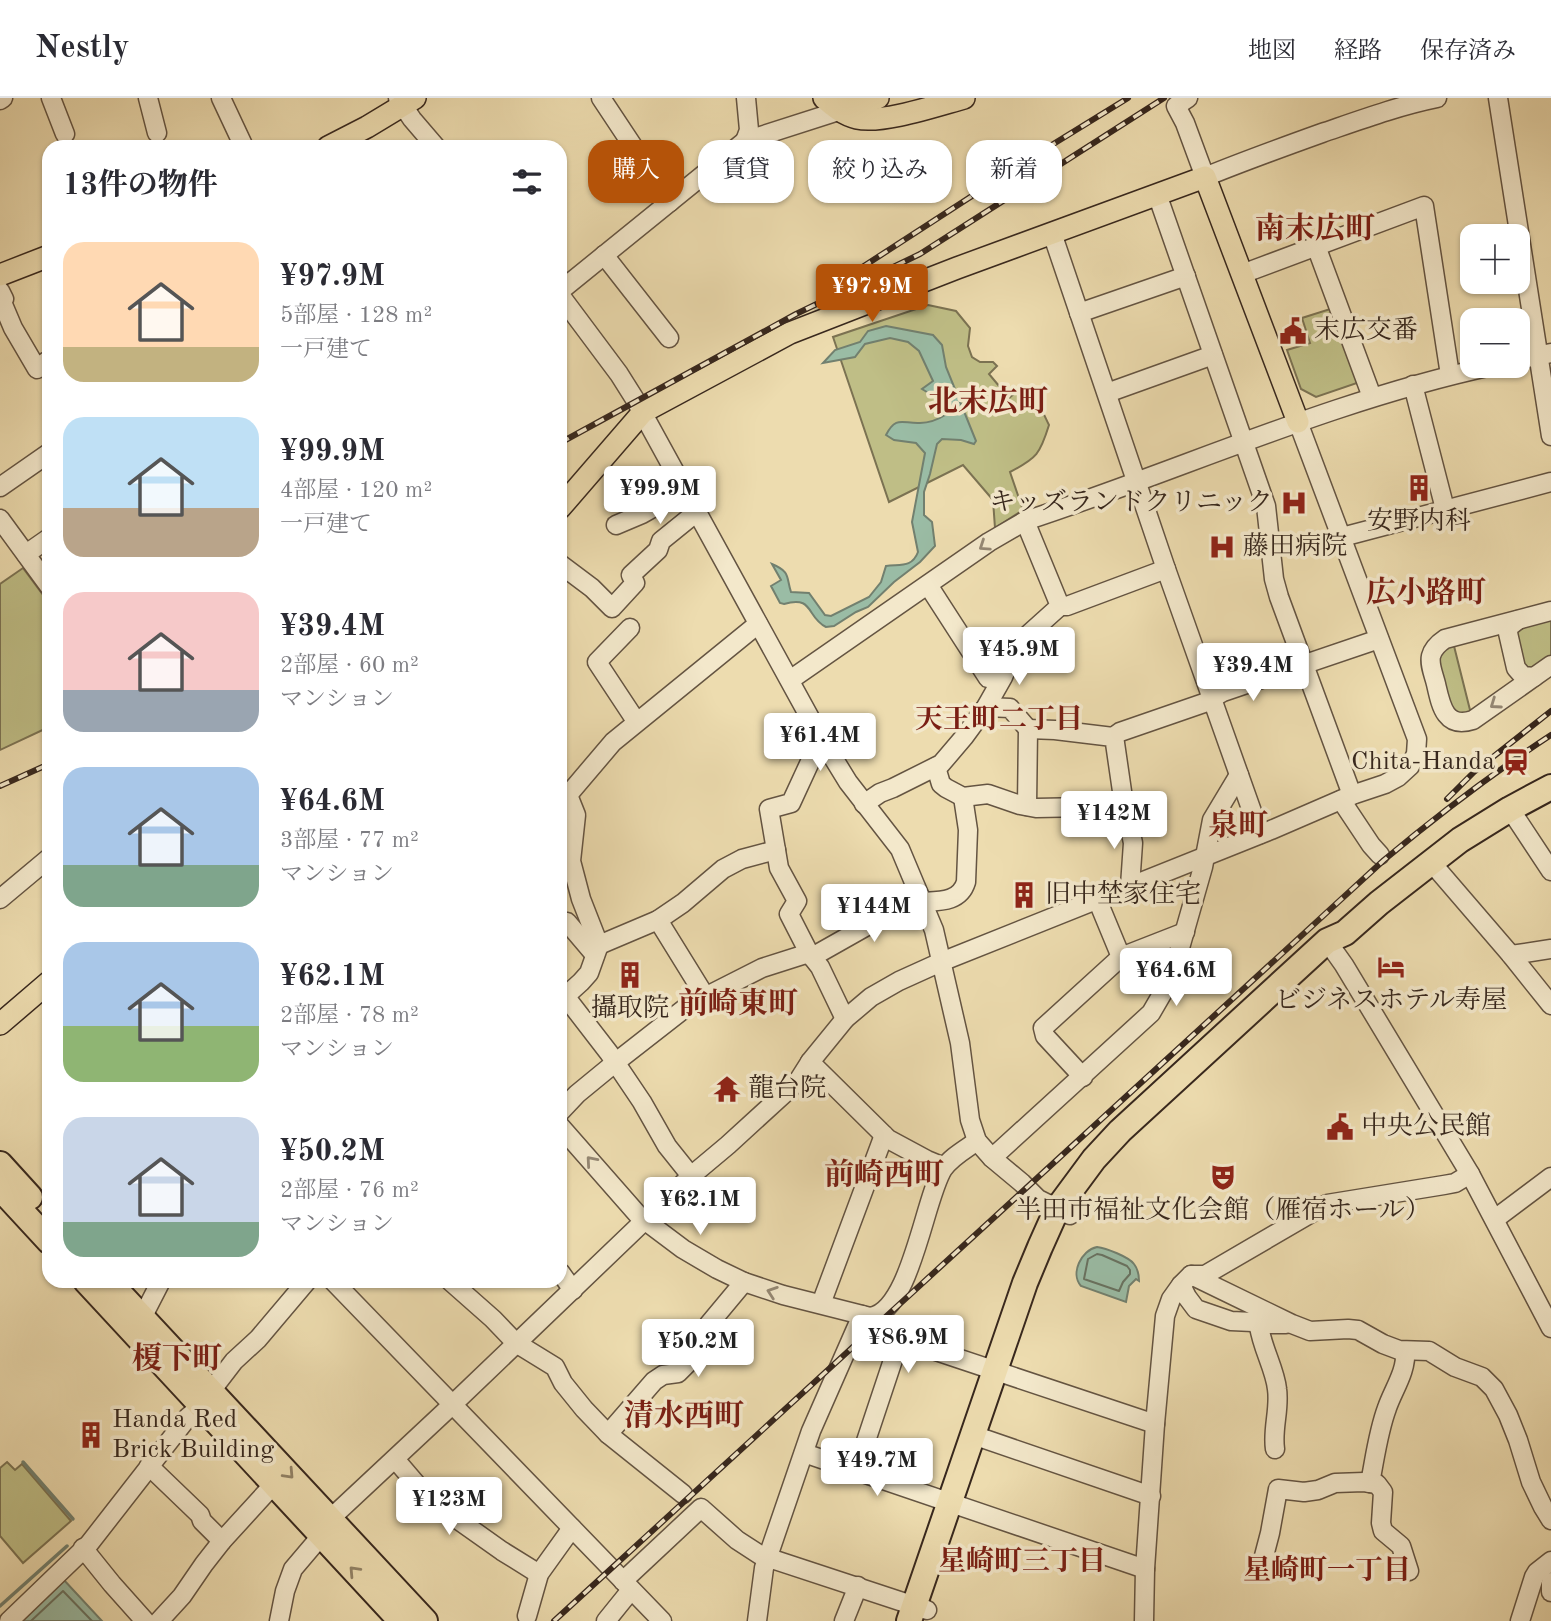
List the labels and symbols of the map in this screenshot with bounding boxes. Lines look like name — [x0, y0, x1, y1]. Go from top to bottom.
district label: 南末広町 — [1255, 212, 1375, 245]
pin: ¥97.9M — [815, 264, 929, 324]
public building icon: 末広交番 — [1278, 316, 1308, 346]
place label: 末広交番 — [1314, 316, 1418, 344]
district label: 北末広町 — [928, 385, 1048, 418]
pin: ¥99.9M — [603, 466, 717, 526]
building icon: 安野内科 — [1404, 473, 1434, 503]
place label: キッズランドクリニック — [990, 488, 1273, 516]
hospital icon: キッズランドクリニック — [1279, 488, 1309, 518]
place label: 安野内科 — [1367, 507, 1471, 535]
hospital icon: 藤田病院 — [1207, 532, 1237, 562]
place label: 藤田病院 — [1243, 532, 1347, 560]
one-way arrow — [979, 538, 992, 550]
district label: 広小路町 — [1366, 576, 1486, 609]
pin: ¥45.9M — [962, 628, 1076, 687]
pin: ¥39.4M — [1196, 644, 1310, 703]
one-way arrow — [1490, 696, 1503, 708]
district label: 天王町二丁目 — [915, 704, 1083, 735]
pin: ¥61.4M — [763, 714, 877, 773]
station icon: Chita-Handa — [1501, 747, 1531, 777]
place label: Chita-Handa — [1351, 749, 1495, 775]
pin: ¥142M — [1065, 792, 1163, 851]
district label: 泉町 — [1208, 809, 1268, 842]
place label: 旧中埜家住宅 — [1045, 879, 1201, 908]
building icon: 旧中埜家住宅 — [1009, 880, 1039, 910]
pin: ¥144M — [825, 884, 923, 944]
pin: ¥64.6M — [1119, 948, 1233, 1008]
hotel icon: ビジネスホテル寿屋 — [1376, 952, 1406, 982]
building icon: 攝取院 — [615, 960, 645, 990]
place label: ビジネスホテル寿屋 — [1275, 986, 1507, 1014]
district label: 前崎東町 — [678, 987, 798, 1020]
place label: 攝取院 — [591, 993, 669, 1022]
place label: 龍台院 — [748, 1073, 826, 1102]
temple icon: 龍台院 — [712, 1074, 742, 1104]
public building icon: 中央公民館 — [1325, 1112, 1355, 1142]
place label: 中央公民館 — [1361, 1112, 1491, 1140]
one-way arrow — [587, 1156, 599, 1169]
district label: 前崎西町 — [824, 1158, 944, 1191]
theatre icon: 半田市福祉文化会館（雁宿ホール） — [1208, 1162, 1238, 1192]
pin: ¥62.1M — [643, 1178, 757, 1237]
place label: 半田市福祉文化会館（雁宿ホール） — [1015, 1195, 1431, 1224]
one-way arrow — [766, 1285, 778, 1300]
pin: ¥86.9M — [851, 1316, 965, 1375]
pin: ¥50.2M — [641, 1320, 755, 1379]
district label: 榎下町 — [132, 1342, 222, 1375]
district label: 清水西町 — [624, 1399, 744, 1432]
place label: Handa Red Brick Building — [112, 1407, 274, 1463]
building icon: Handa Red Brick Building — [76, 1420, 106, 1450]
pin: ¥49.7M — [820, 1438, 934, 1498]
one-way arrow — [280, 1466, 293, 1479]
pin: ¥123M — [400, 1478, 498, 1537]
district label: 星崎町三丁目 — [938, 1545, 1106, 1577]
district label: 星崎町一丁目 — [1243, 1554, 1411, 1586]
one-way arrow — [350, 1566, 363, 1579]

